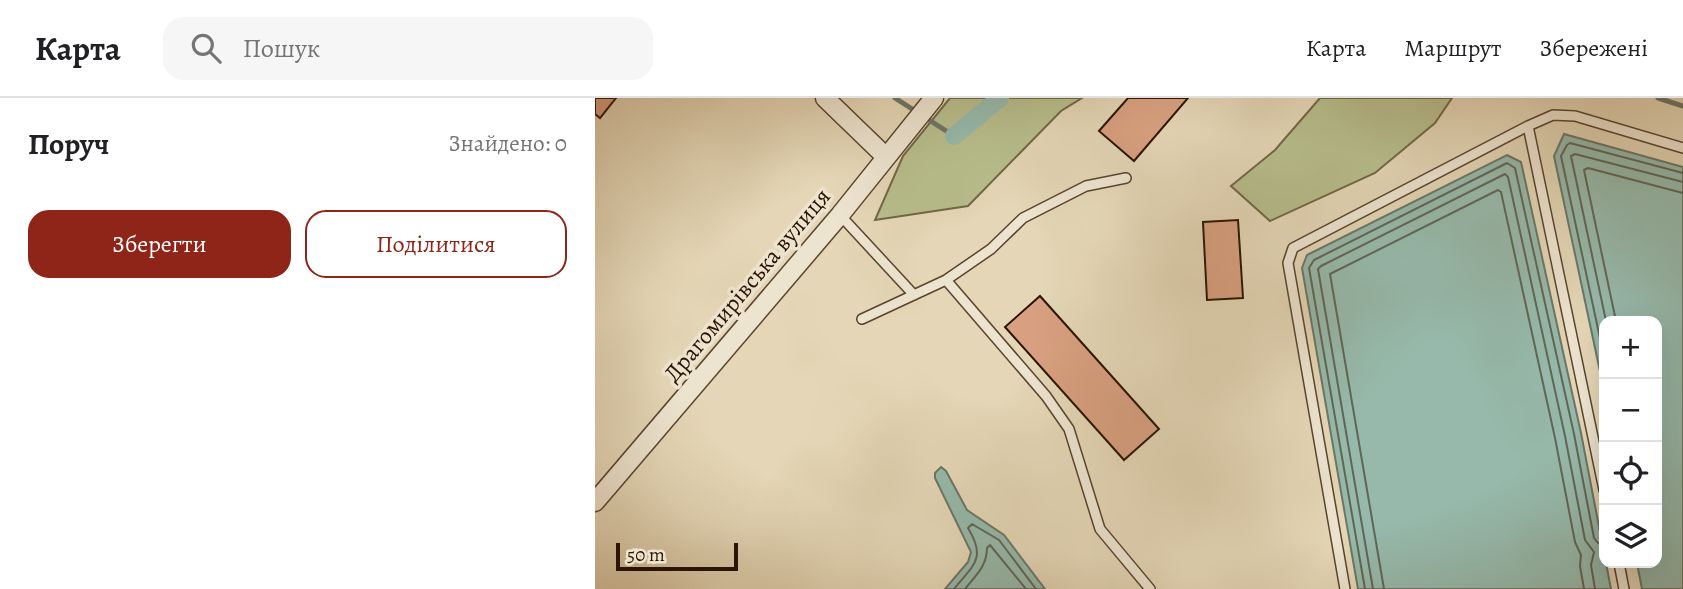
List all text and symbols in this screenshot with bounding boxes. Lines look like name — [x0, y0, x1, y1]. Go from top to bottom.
search box — [163, 17, 653, 80]
text: Карта — [35, 26, 121, 71]
icon: search — [187, 29, 225, 67]
text: Пошук — [243, 31, 320, 66]
text: Карта — [1306, 32, 1366, 64]
text: Маршрут — [1404, 32, 1501, 64]
text: Збережені — [1539, 32, 1648, 64]
text: Поруч — [28, 124, 109, 164]
text: Знайдено: 0 — [449, 128, 567, 159]
street label: Драгомирівська вулиця — [656, 181, 838, 389]
button: Зберегти — [28, 210, 291, 278]
button: Поділитися — [305, 210, 567, 278]
map controls — [1599, 316, 1662, 568]
button: + — [1599, 316, 1662, 379]
button: − — [1599, 379, 1662, 442]
button: locate — [1599, 442, 1662, 505]
button: layers — [1599, 505, 1662, 568]
scale bar — [616, 540, 739, 572]
text: 50 m — [627, 542, 665, 568]

